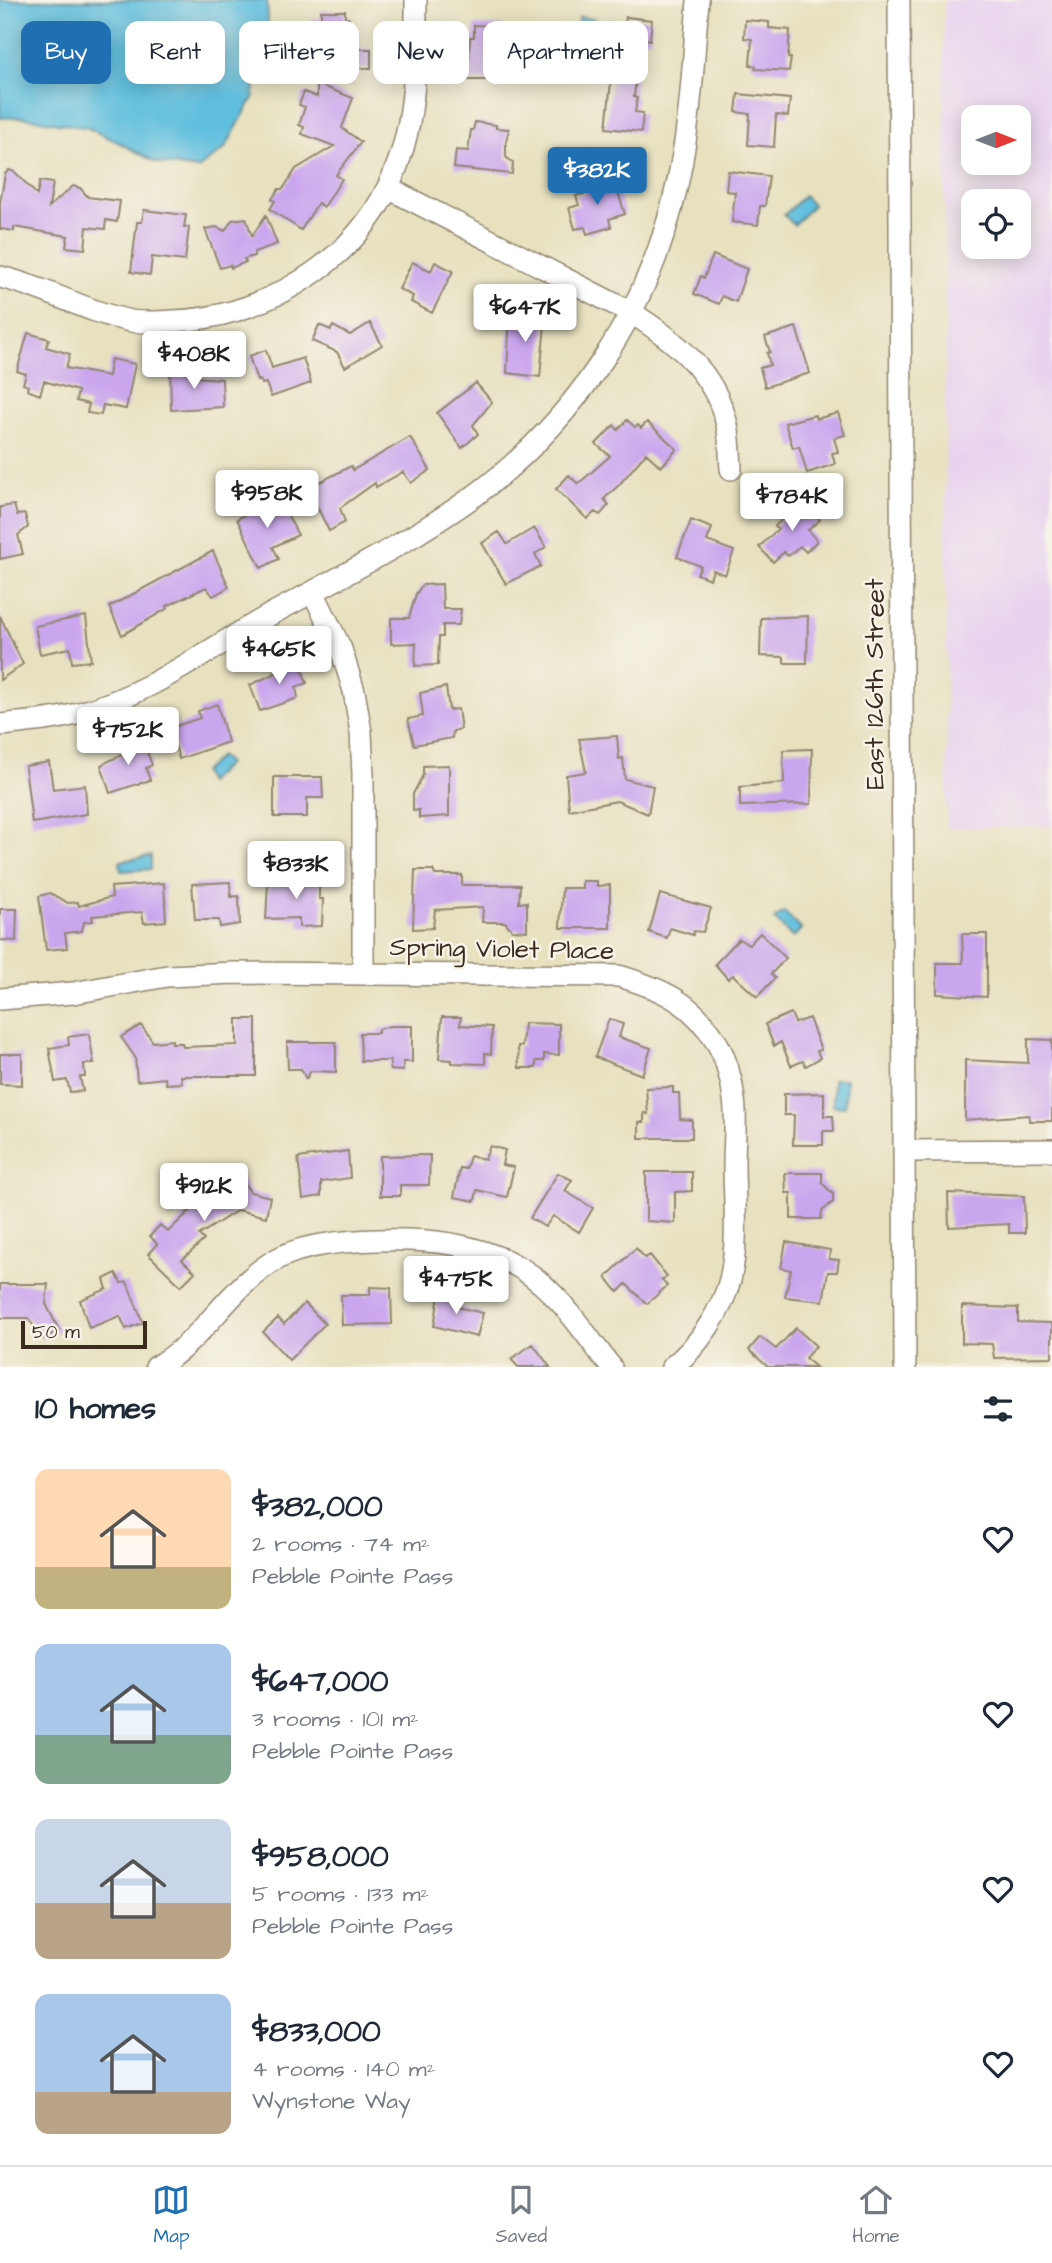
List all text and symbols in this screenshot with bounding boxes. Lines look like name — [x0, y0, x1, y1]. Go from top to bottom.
chip: Buy — [21, 21, 111, 84]
chip: Rent — [125, 21, 225, 84]
chip: Filters — [239, 21, 359, 84]
chip: New — [373, 21, 469, 84]
chip: Apartment — [483, 21, 648, 84]
north arrow — [961, 105, 1031, 175]
map controls — [961, 105, 1031, 259]
pin: $382K — [548, 148, 646, 207]
text: $382K — [564, 154, 630, 186]
button: locate — [961, 189, 1031, 259]
pin: $647K — [476, 284, 574, 344]
text: $647K — [490, 291, 560, 323]
pin: $408K — [145, 332, 243, 391]
text: $408K — [158, 338, 230, 370]
pin: $958K — [218, 470, 316, 530]
pin: $784K — [743, 474, 841, 533]
text: $958K — [231, 477, 303, 509]
text: $784K — [756, 480, 828, 512]
street label: East 126th Street — [857, 578, 893, 790]
pin: $465K — [230, 626, 328, 686]
text: $465K — [242, 633, 316, 665]
pin: $752K — [79, 708, 177, 767]
text: $752K — [93, 714, 163, 746]
pin: $833K — [247, 842, 345, 901]
text: $833K — [263, 848, 329, 880]
street label: Spring Violet Place — [389, 929, 615, 971]
pin: $912K — [155, 1164, 253, 1223]
text: $912K — [176, 1170, 232, 1202]
pin: $475K — [407, 1256, 505, 1316]
text: $475K — [420, 1263, 492, 1295]
scale bar — [21, 1318, 147, 1350]
text: 50 m — [32, 1319, 80, 1346]
text: 10 homes — [35, 1388, 156, 1430]
icon: filters — [979, 1390, 1017, 1428]
text: $382,000 — [252, 1486, 383, 1528]
icon: home — [91, 1497, 175, 1581]
icon: heart — [979, 1520, 1017, 1558]
text: 2 rooms · 74 m² — [252, 1528, 430, 1560]
text: Pebble Pointe Pass — [252, 1560, 453, 1592]
text: $647,000 — [252, 1661, 389, 1703]
icon: home — [91, 1672, 175, 1756]
icon: heart — [979, 1695, 1017, 1733]
text: 3 rooms · 101 m² — [252, 1703, 419, 1735]
text: Pebble Pointe Pass — [252, 1735, 453, 1767]
text: $958,000 — [252, 1836, 389, 1878]
icon: home — [91, 1847, 175, 1931]
icon: heart — [979, 1870, 1017, 1908]
text: 5 rooms · 133 m² — [252, 1878, 429, 1910]
text: Pebble Pointe Pass — [252, 1910, 453, 1942]
text: $833,000 — [252, 2011, 381, 2053]
icon: home — [91, 2022, 175, 2106]
icon: heart — [979, 2045, 1017, 2083]
text: 4 rooms · 140 m² — [252, 2053, 435, 2085]
text: Wynstone Way — [252, 2085, 411, 2117]
tab: Map — [152, 2181, 190, 2250]
tab: Saved — [495, 2181, 547, 2250]
tab: Home — [852, 2181, 899, 2250]

